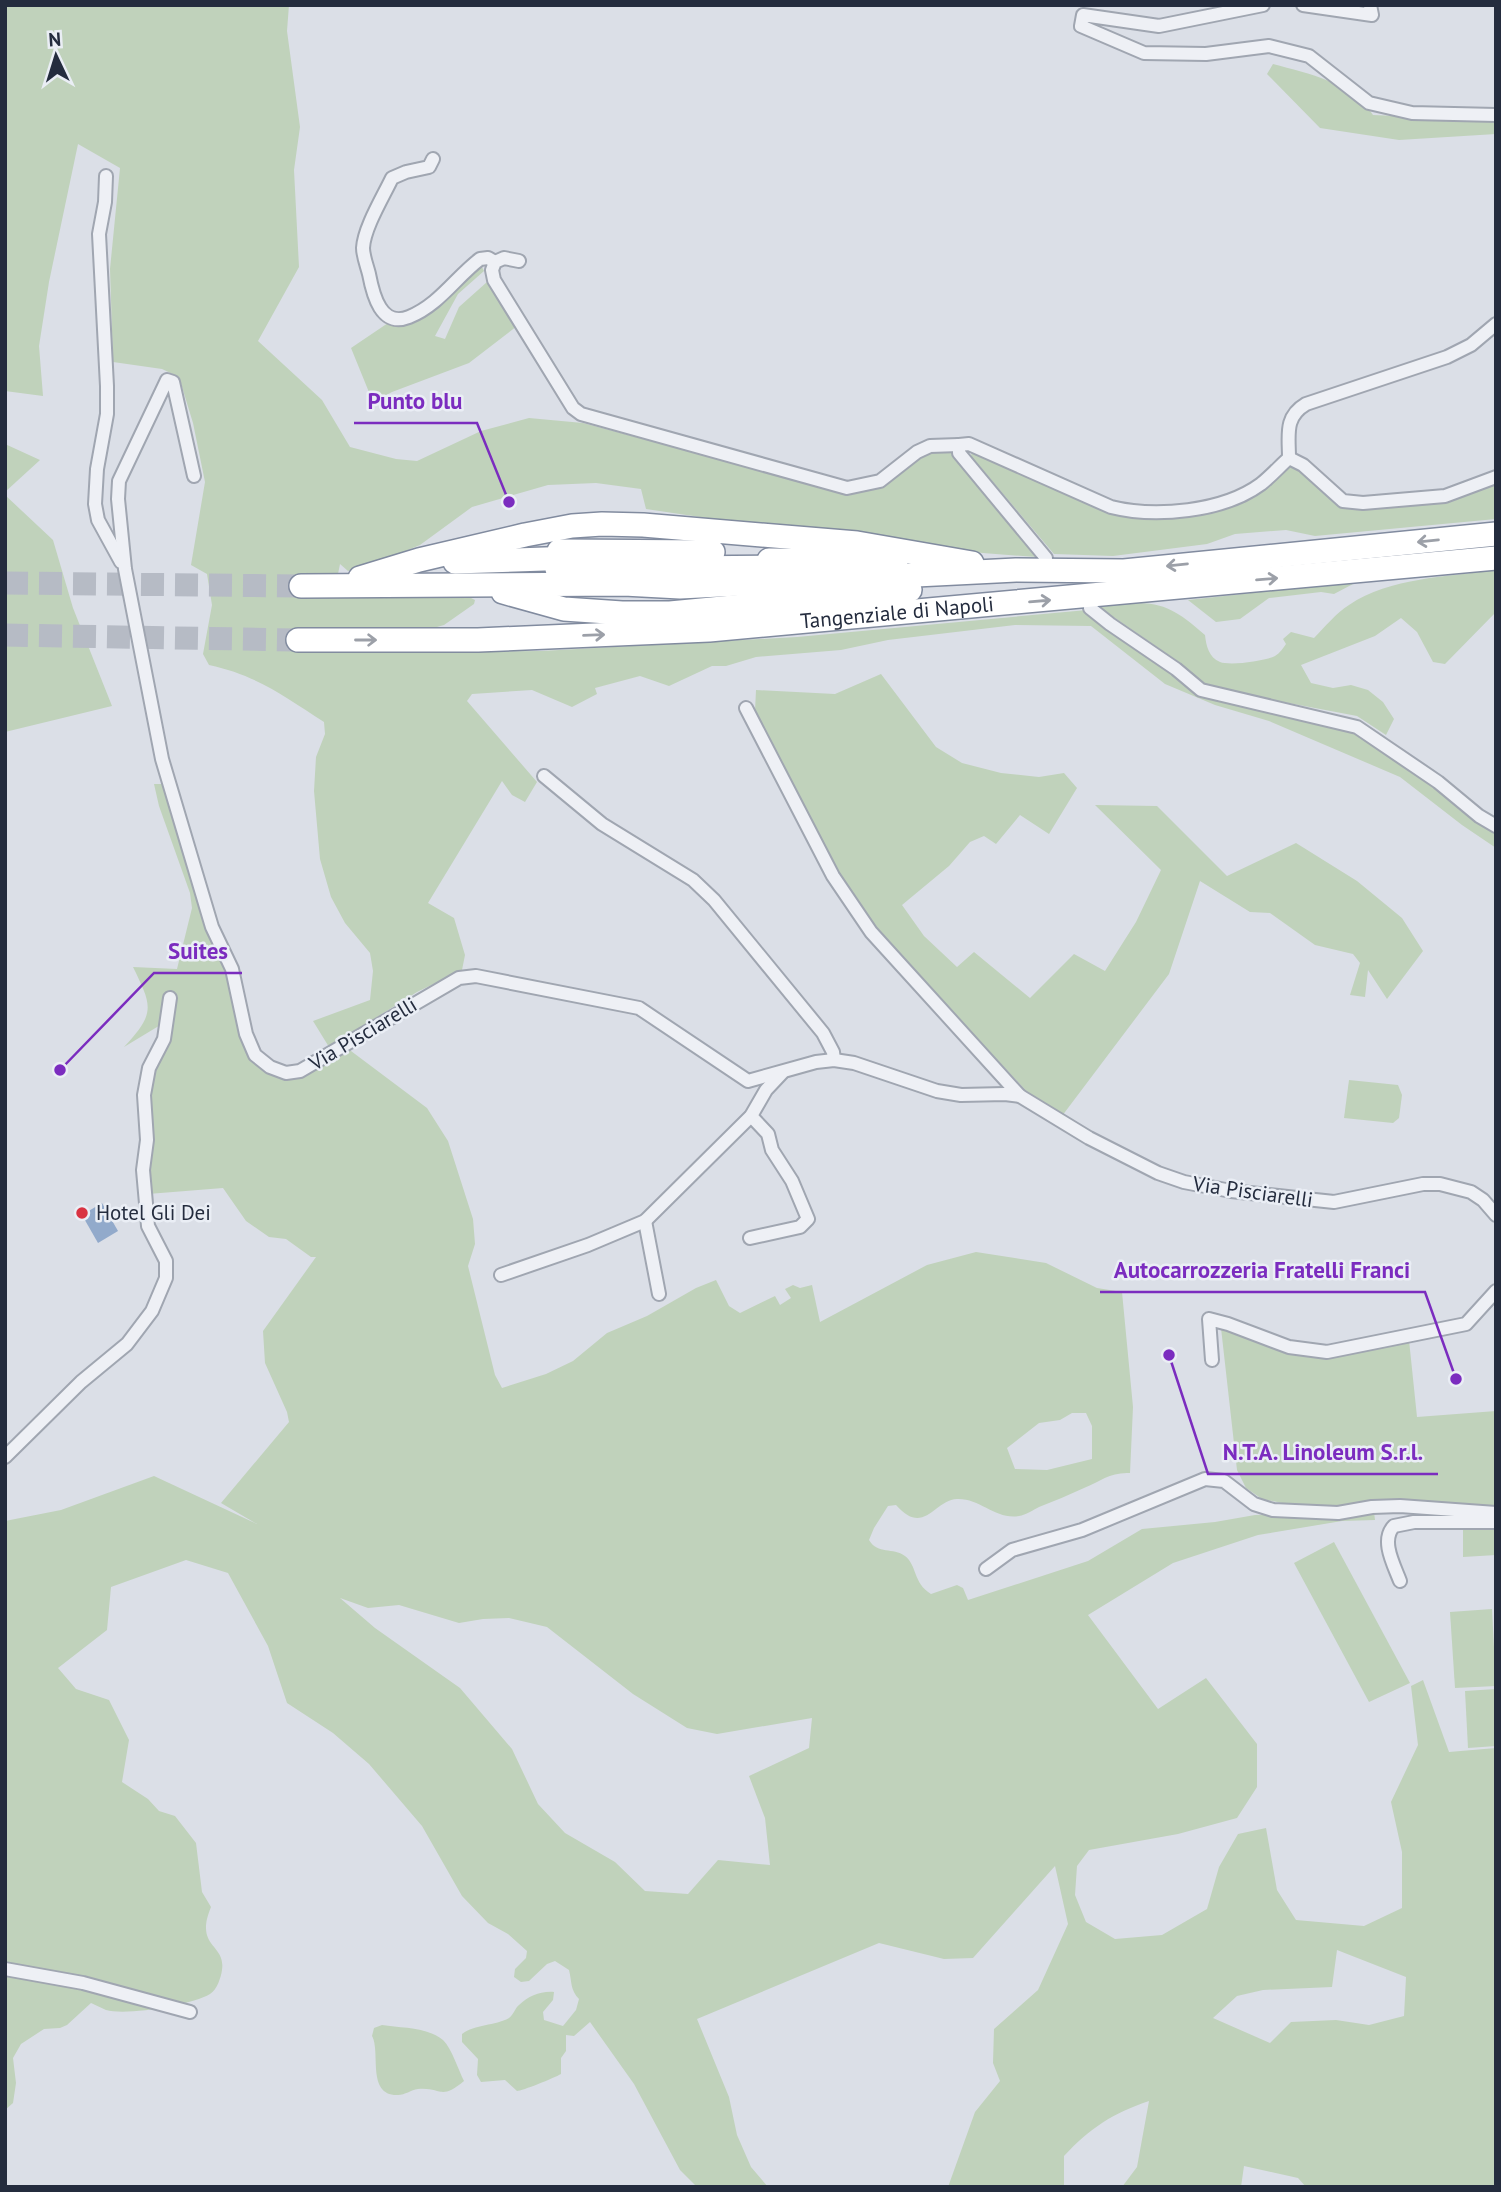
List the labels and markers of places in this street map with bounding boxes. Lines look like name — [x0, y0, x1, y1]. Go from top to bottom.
callout: Punto blu — [354, 379, 477, 423]
callout: Suites — [154, 929, 242, 973]
place label: Hotel Gli Dei — [96, 1199, 211, 1226]
marker: Hotel Gli Dei — [74, 1205, 90, 1221]
callout: Autocarrozzeria Fratelli Franci — [1100, 1248, 1425, 1292]
callout: N.T.A. Linoleum S.r.l. — [1208, 1430, 1438, 1474]

